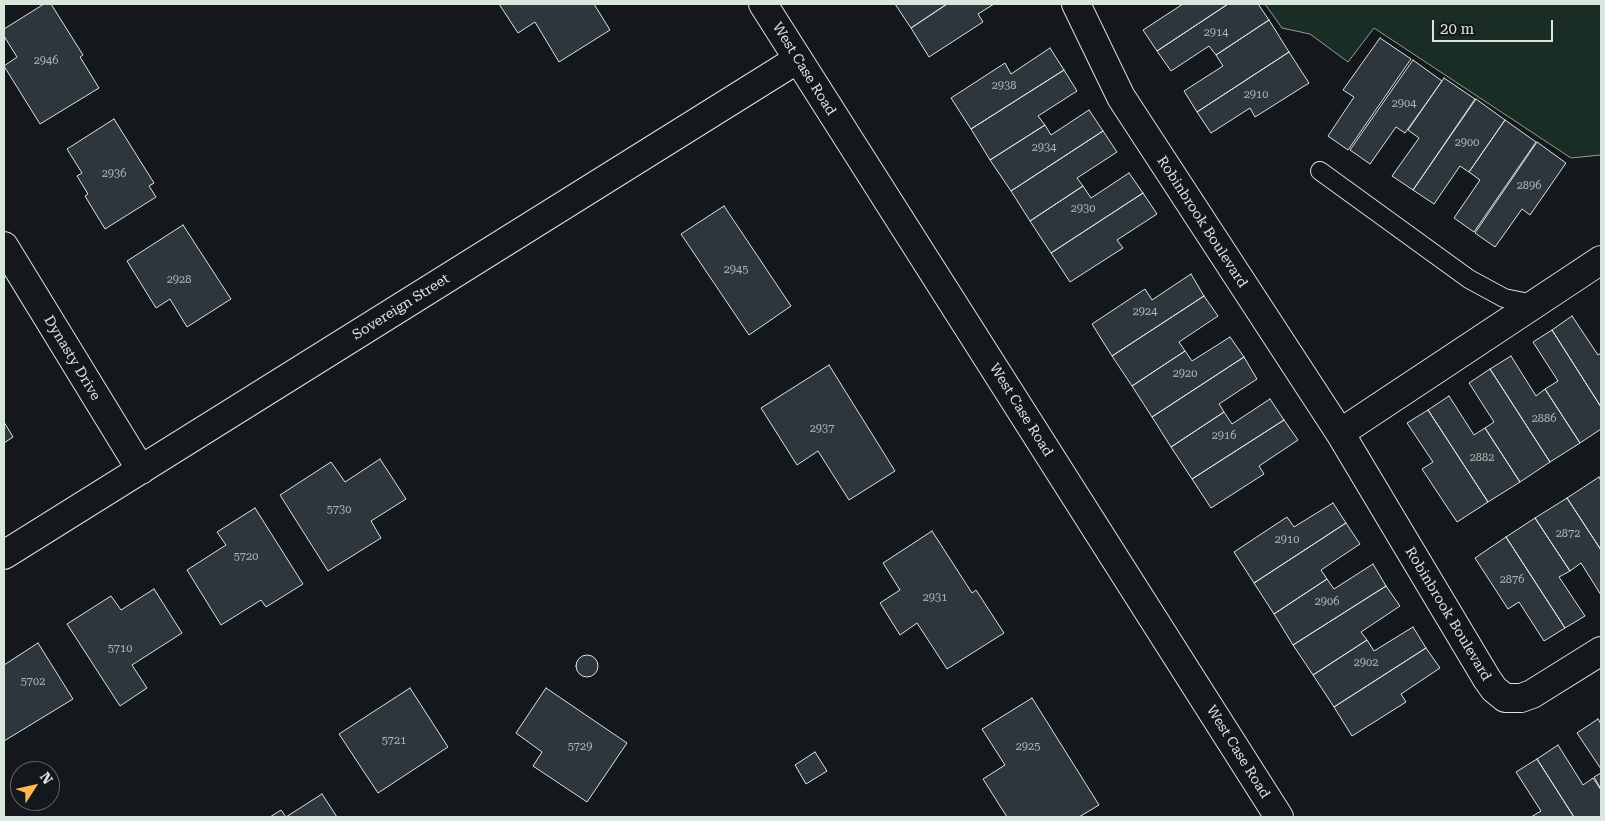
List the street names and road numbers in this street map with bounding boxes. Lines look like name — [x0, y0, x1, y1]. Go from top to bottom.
street label: West Case Road — [769, 19, 839, 119]
street label: Robinbrook Boulevard — [1153, 153, 1251, 291]
street label: Sovereign Street — [349, 270, 453, 344]
street label: Dynasty Drive — [40, 312, 104, 404]
street label: West Case Road — [986, 360, 1056, 460]
street label: Robinbrook Boulevard — [1401, 544, 1495, 684]
street label: West Case Road — [1203, 702, 1273, 802]

